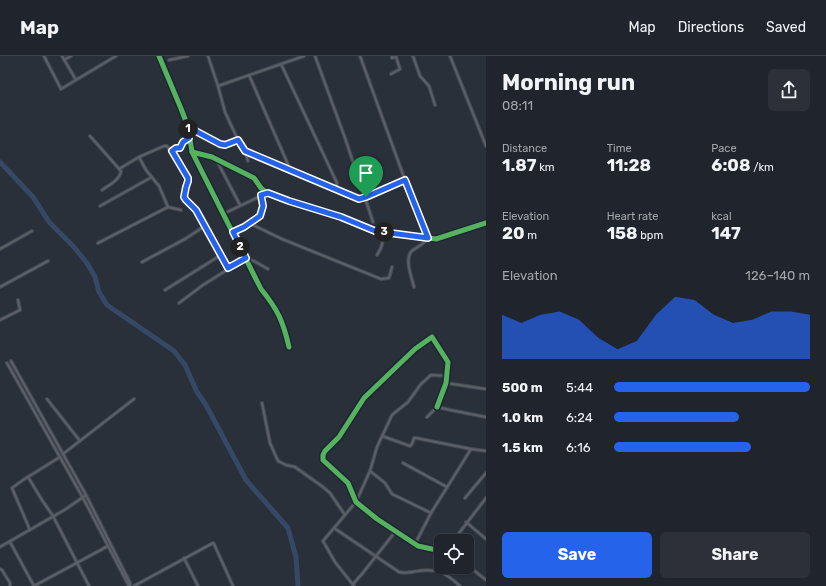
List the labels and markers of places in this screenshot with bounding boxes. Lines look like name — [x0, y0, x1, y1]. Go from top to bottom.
pin: 1 — [178, 119, 198, 139]
pin — [349, 156, 383, 197]
pin: 3 — [374, 222, 394, 242]
pin: 2 — [230, 237, 250, 257]

